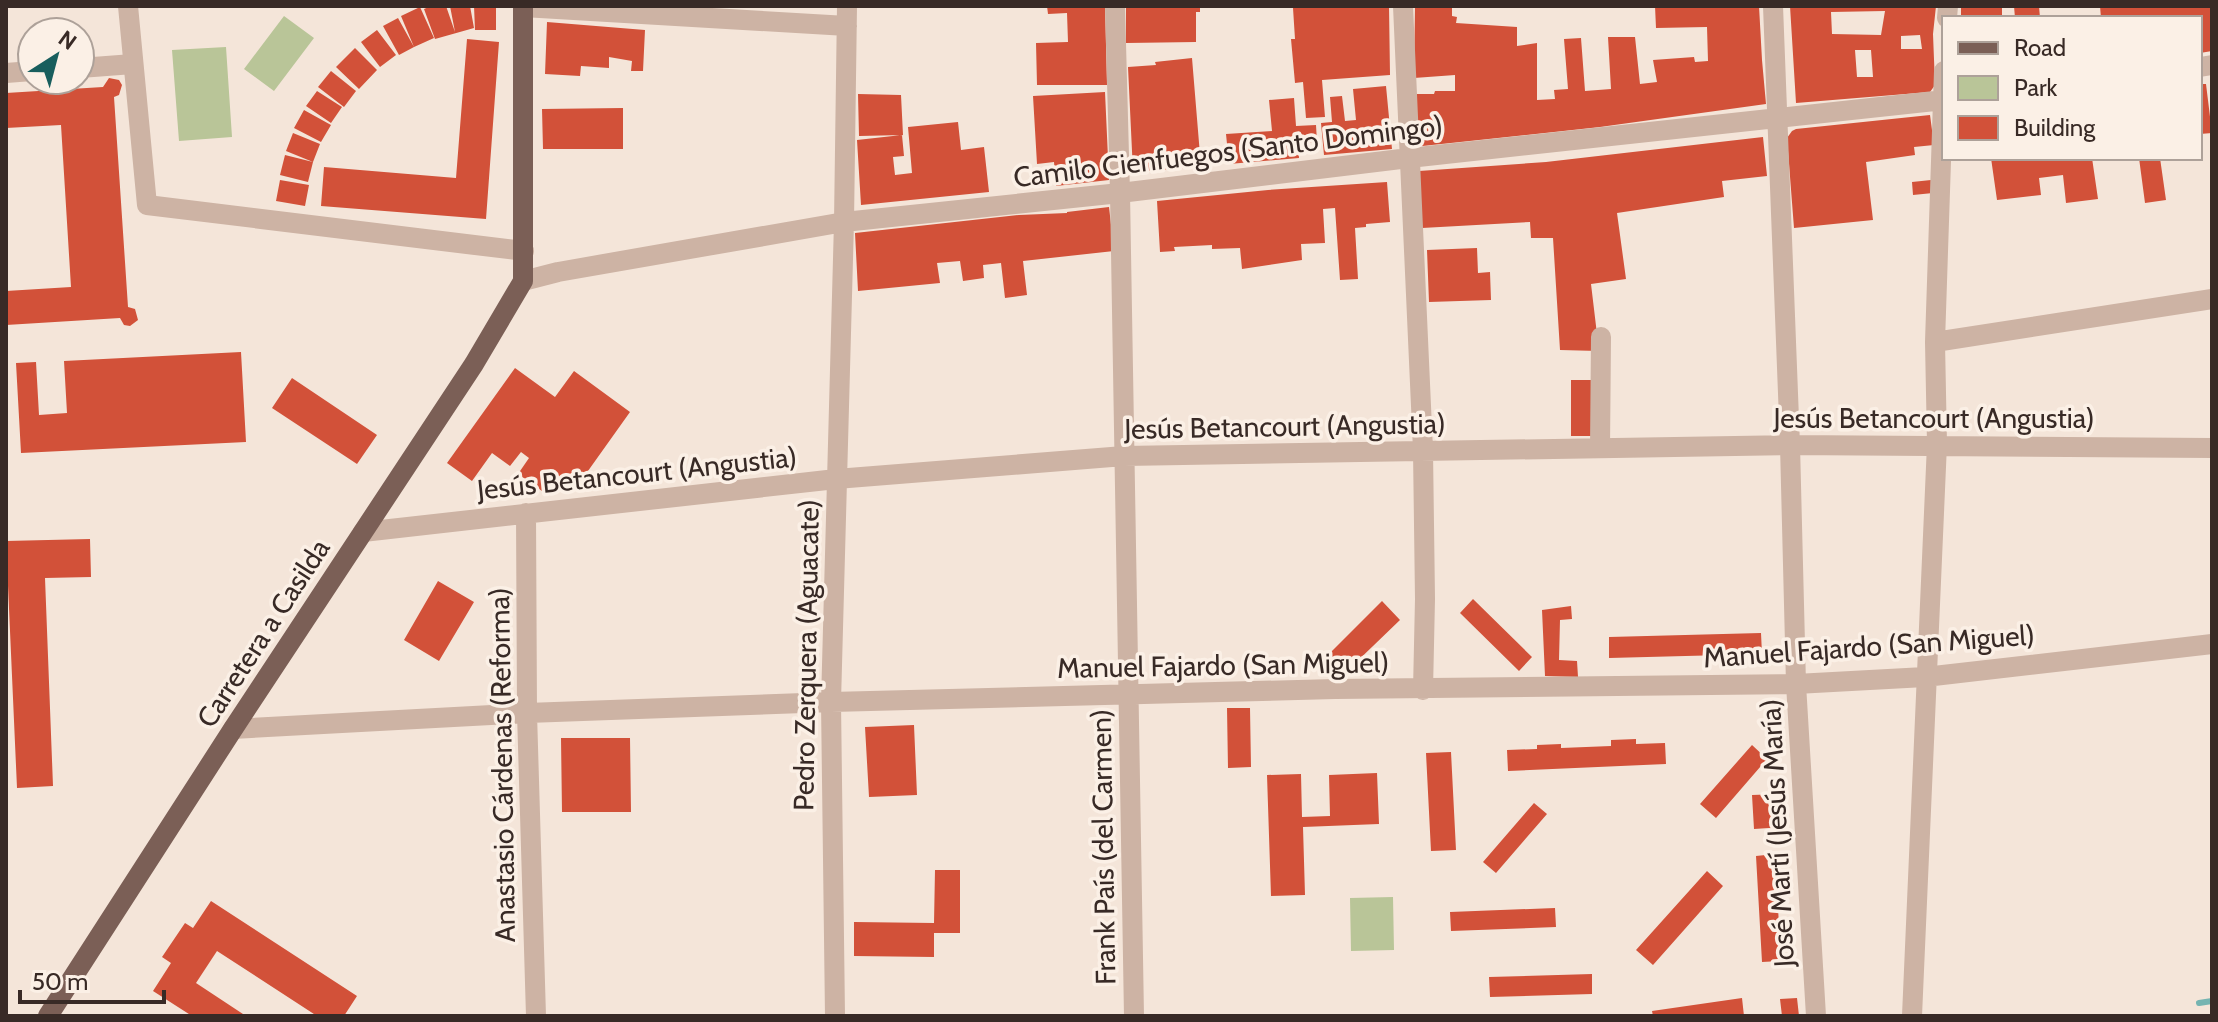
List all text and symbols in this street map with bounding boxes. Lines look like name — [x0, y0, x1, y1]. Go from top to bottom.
north arrow — [16, 16, 96, 96]
legend — [1942, 16, 2202, 160]
text: N — [53, 25, 82, 56]
text: Road — [2014, 33, 2066, 62]
text: Park — [2014, 73, 2057, 102]
street label: Camilo Cienfuegos (Santo Domingo) — [1011, 108, 1445, 194]
text: Building — [2014, 113, 2096, 142]
street label: Jesús Betancourt (Angustia) — [1772, 401, 2095, 435]
street label: Jesús Betancourt (Angustia) — [1123, 406, 1446, 446]
street label: Jesús Betancourt (Angustia) — [475, 439, 798, 507]
street label: Pedro Zerquera (Aguacate) — [786, 499, 826, 811]
street label: Carretera a Casilda — [189, 532, 337, 734]
street label: Anastasio Cárdenas (Reforma) — [482, 587, 522, 943]
street label: Manuel Fajardo (San Miguel) — [1702, 617, 2036, 675]
street label: Manuel Fajardo (San Miguel) — [1057, 645, 1389, 685]
street label: José Martí (Jesús María) — [1753, 698, 1801, 969]
street label: Frank País (del Carmen) — [1084, 709, 1122, 985]
scale bar — [20, 954, 164, 1004]
text: 50 m — [32, 967, 88, 996]

